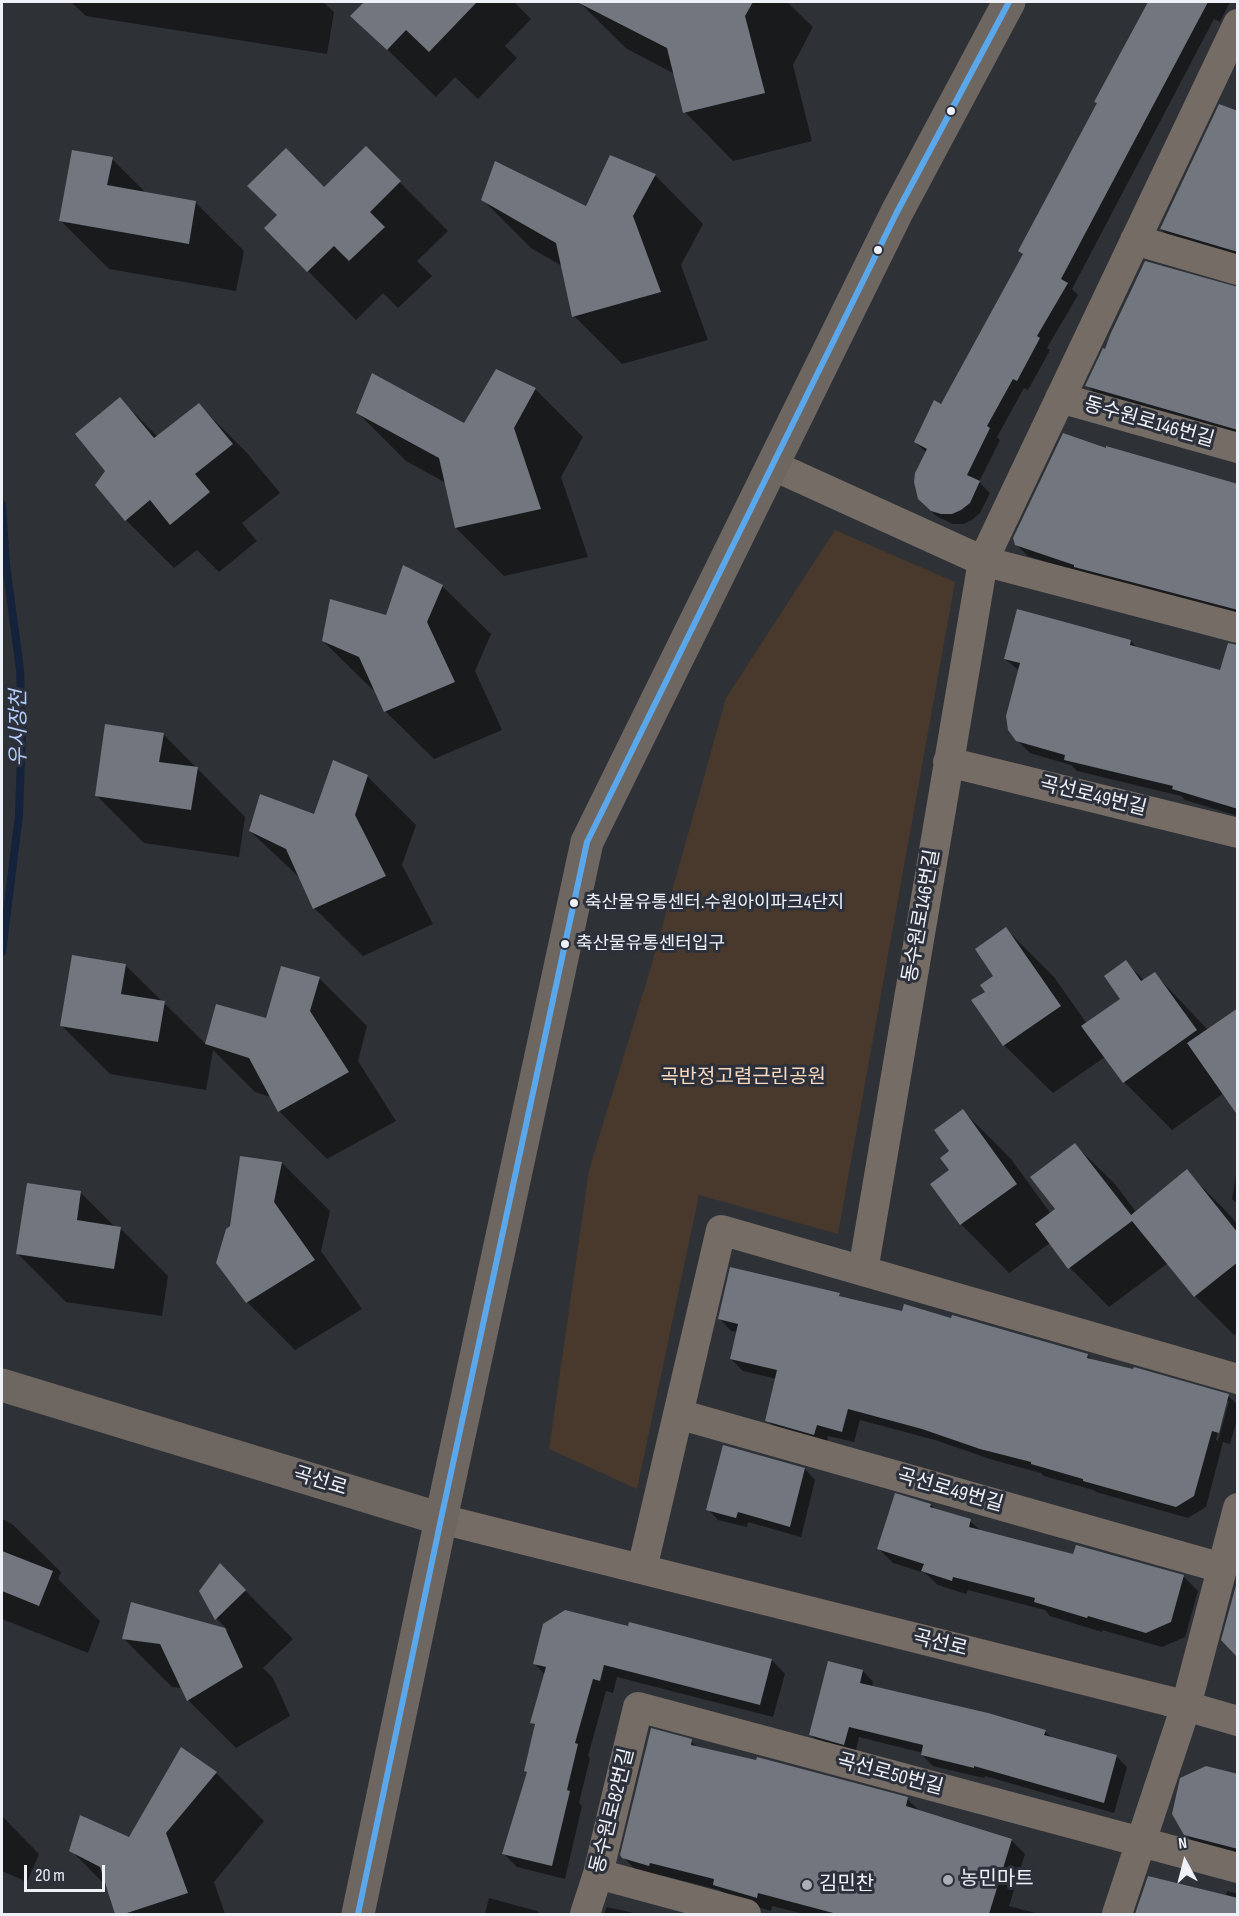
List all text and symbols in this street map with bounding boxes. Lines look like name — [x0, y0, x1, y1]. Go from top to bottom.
unlabelled marker — [945, 105, 957, 117]
unlabelled marker — [872, 244, 884, 256]
street label: 동수원로146번길 — [1081, 393, 1217, 453]
water label: 우시장천 — [7, 689, 33, 767]
street label: 곡선로49번길 — [1037, 772, 1149, 822]
street label: 동수원로146번길 — [899, 848, 945, 984]
place label: 축산물유통센터.수원아이파크4단지 — [585, 892, 844, 914]
marker: 축산물유통센터.수원아이파크4단지 — [568, 897, 580, 909]
place label: 축산물유통센터입구 — [576, 933, 725, 955]
marker: 축산물유통센터입구 — [559, 938, 571, 950]
park label: 곡반정고렴근린공원 — [660, 1066, 826, 1090]
street label: 곡선로 — [290, 1462, 350, 1502]
street label: 곡선로49번길 — [894, 1464, 1006, 1518]
street label: 곡선로 — [910, 1626, 970, 1662]
street label: 동수원로82번길 — [586, 1746, 640, 1876]
street label: 곡선로50번길 — [834, 1749, 946, 1801]
north arrow — [1155, 1832, 1215, 1892]
text: N — [1177, 1834, 1188, 1854]
scale bar — [27, 1853, 108, 1891]
text: 20 m — [35, 1865, 65, 1886]
place label: 농민마트 — [960, 1868, 1034, 1892]
place label: 김민찬 — [819, 1873, 874, 1897]
marker: 농민마트 — [941, 1873, 955, 1887]
marker: 김민찬 — [800, 1878, 814, 1892]

